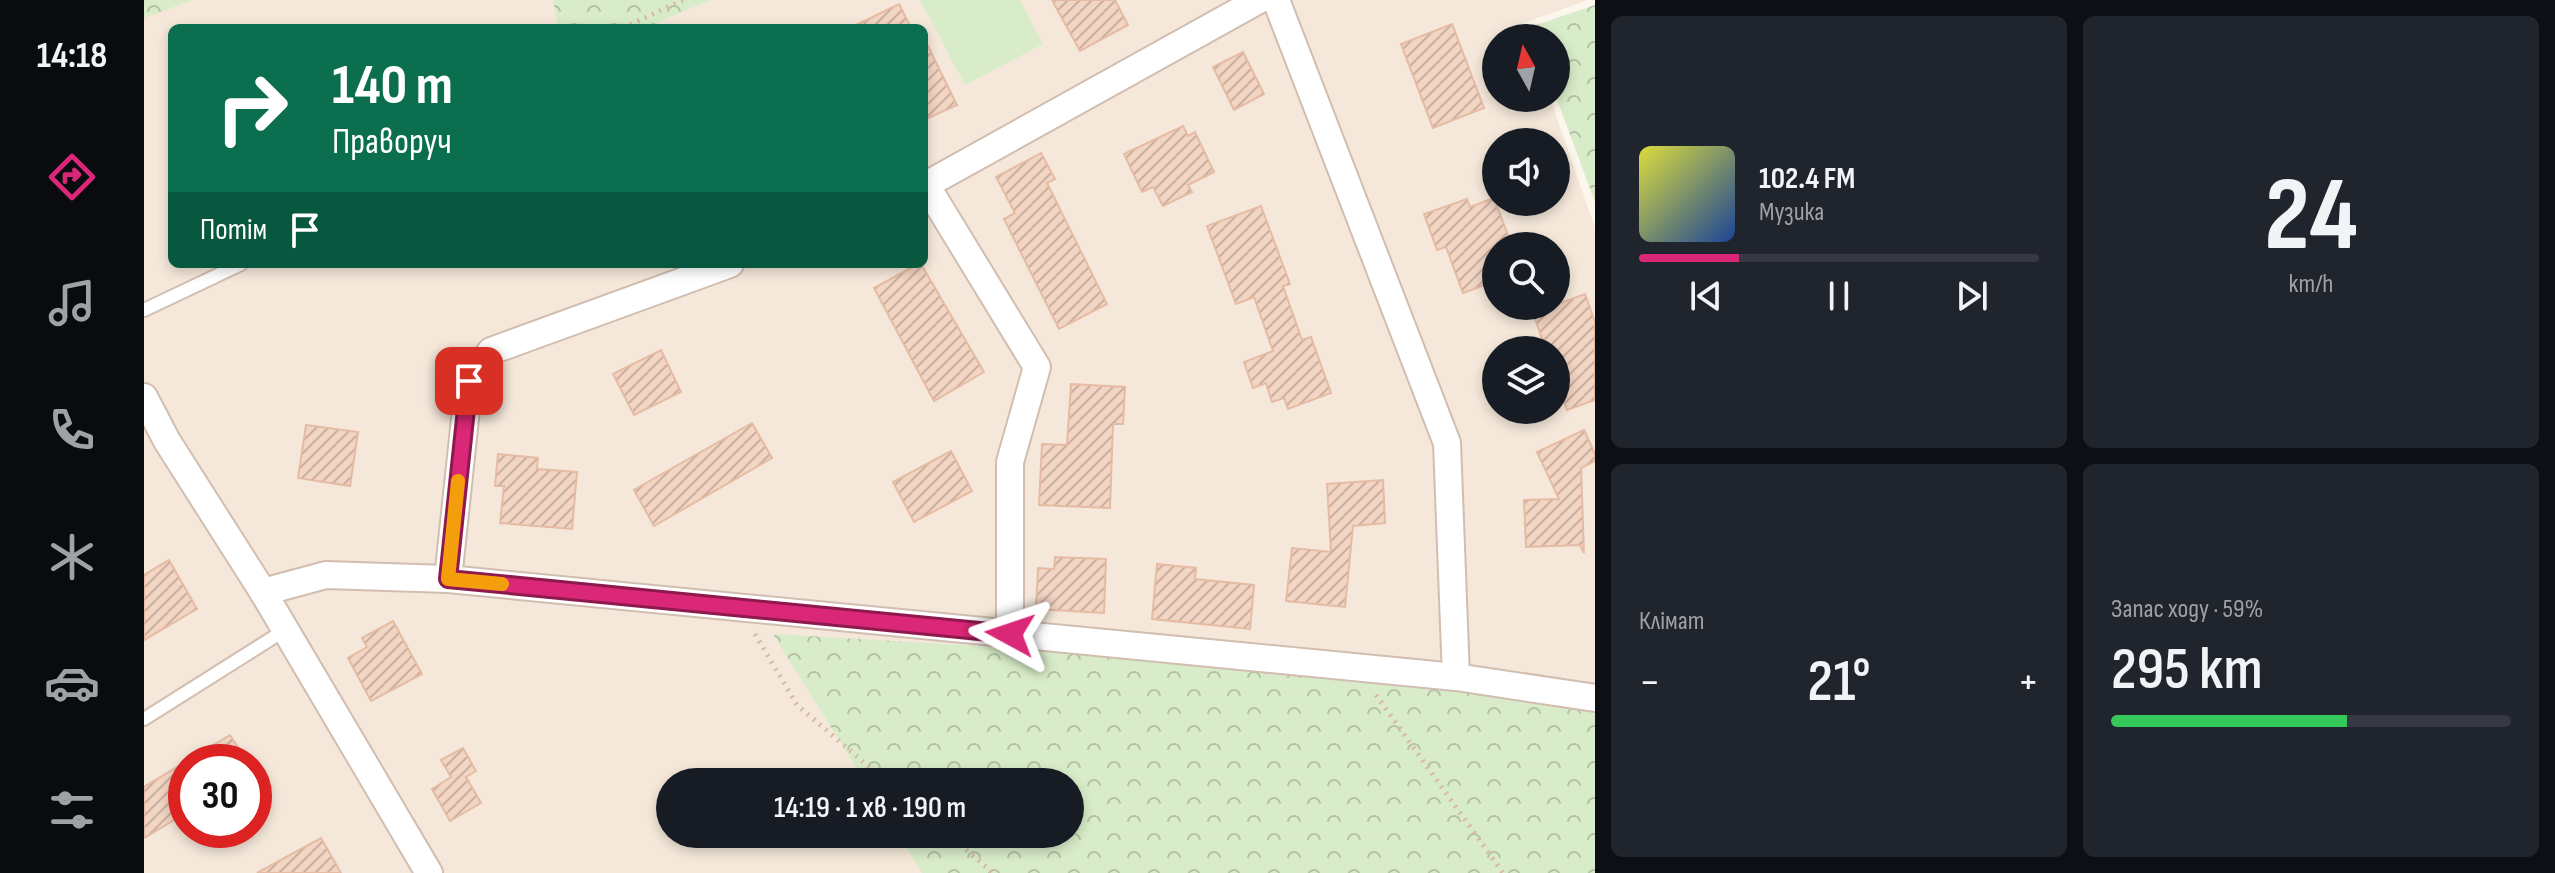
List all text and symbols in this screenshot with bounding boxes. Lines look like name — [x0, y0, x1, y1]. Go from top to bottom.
north arrow — [1482, 24, 1570, 112]
map controls — [1482, 24, 1570, 424]
text: 14:18 — [37, 35, 107, 78]
text: 140 m — [332, 53, 453, 120]
icon: right — [200, 56, 304, 160]
text: Праворуч — [332, 121, 452, 164]
button: sound — [1482, 128, 1570, 216]
icon: directions — [44, 149, 100, 205]
text: 24 — [2264, 154, 2358, 279]
text: 102.4 FM — [1759, 161, 1855, 197]
text: Музика — [1759, 197, 1824, 228]
icon: arrive — [283, 208, 327, 252]
text: Потім — [200, 212, 267, 248]
button: search — [1482, 232, 1570, 320]
text: km/h — [2289, 269, 2333, 300]
icon: previous — [1684, 274, 1728, 318]
icon: pause — [1817, 274, 1861, 318]
icon: next — [1950, 274, 1994, 318]
icon: music — [44, 275, 100, 331]
button: layers — [1482, 336, 1570, 424]
pin — [435, 347, 503, 415]
icon: arrive — [447, 359, 491, 403]
icon: phone — [44, 402, 100, 458]
icon: climate — [44, 529, 100, 585]
position arrow — [968, 592, 1052, 676]
text: Запас ходу · 59% — [2111, 594, 2263, 625]
text: Клімат — [1639, 606, 1704, 637]
text: 295 km — [2111, 634, 2263, 706]
text: 21° — [1807, 646, 1871, 718]
icon: car — [44, 655, 100, 711]
text: − — [1639, 656, 1661, 709]
text: + — [2017, 656, 2039, 709]
speed limit sign: 30 — [168, 744, 272, 848]
icon: filters — [44, 782, 100, 838]
text: 14:19 · 1 хв · 190 m — [774, 790, 966, 826]

